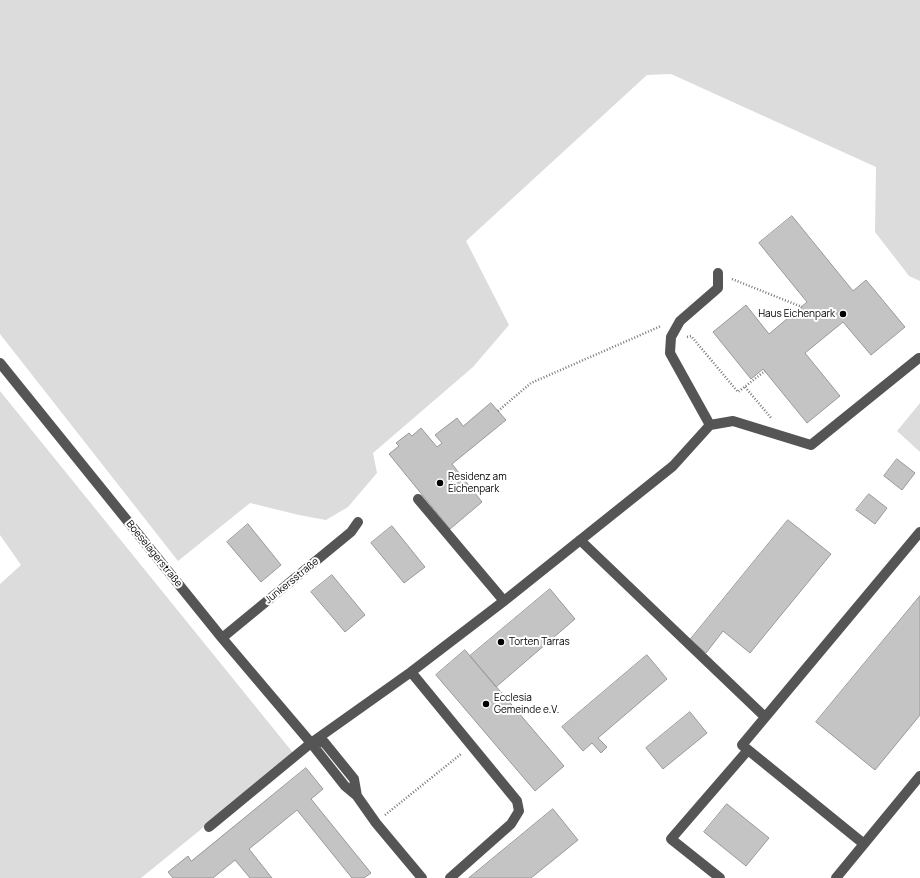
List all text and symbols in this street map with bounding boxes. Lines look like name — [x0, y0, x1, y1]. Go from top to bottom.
place label: Haus Eichenpark — [758, 308, 835, 320]
marker: Haus Eichenpark — [838, 309, 848, 319]
place label: Residenz am Eichenpark — [448, 471, 507, 494]
marker: Residenz am Eichenpark — [435, 478, 445, 488]
street label: Boeselagerstraße — [124, 518, 184, 590]
street label: Junkersstraße — [263, 556, 321, 606]
place label: Torten Tarras — [509, 636, 570, 648]
marker: Torten Tarras — [496, 637, 506, 647]
place label: Ecclesia Gemeinde e.V. — [494, 692, 559, 716]
marker: Ecclesia Gemeinde e.V. — [481, 699, 491, 709]

